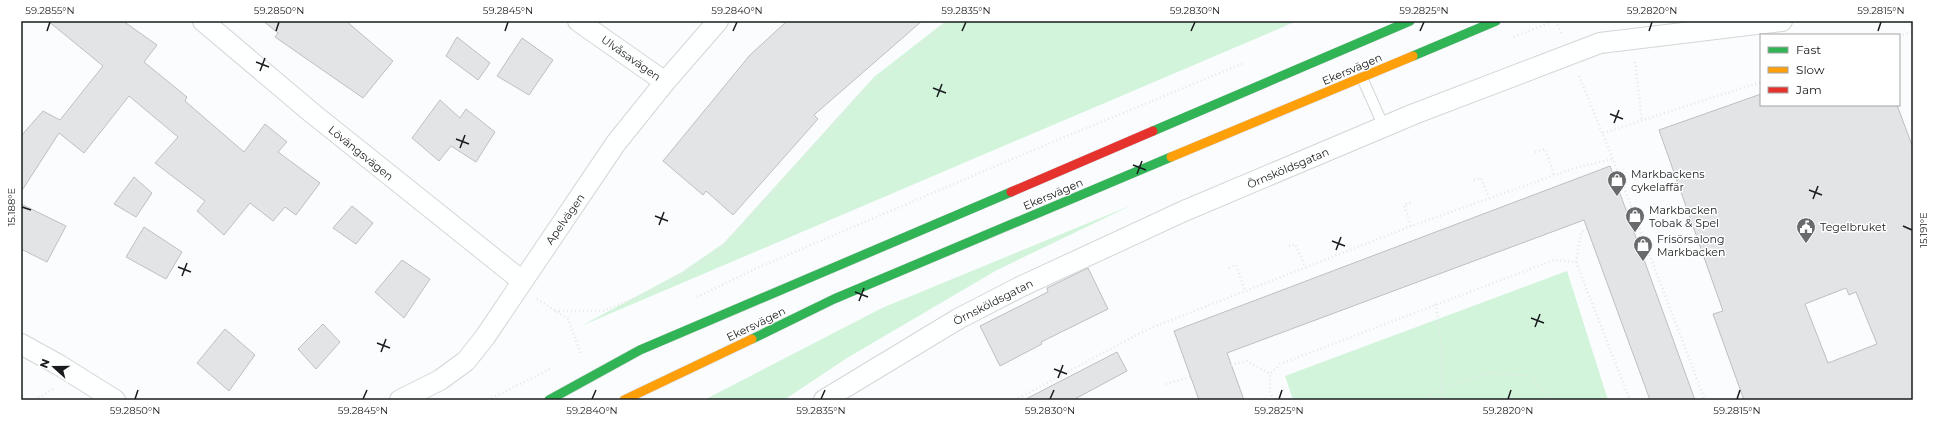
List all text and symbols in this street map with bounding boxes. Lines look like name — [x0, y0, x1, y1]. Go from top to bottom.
text: 59.2855°N — [25, 4, 75, 17]
text: 59.2850°N — [254, 4, 304, 17]
text: 59.2845°N — [483, 4, 533, 17]
text: 59.2840°N — [711, 4, 763, 17]
text: 59.2835°N — [941, 4, 991, 17]
text: 59.2830°N — [1170, 4, 1220, 17]
text: 59.2825°N — [1399, 4, 1449, 17]
text: 59.2820°N — [1627, 4, 1677, 17]
text: 59.2815°N — [1857, 4, 1905, 17]
street label: Ulvåsavägen — [599, 32, 663, 84]
legend — [1760, 34, 1900, 106]
text: Fast — [1796, 42, 1821, 57]
street label: Ekersvägen — [1320, 50, 1384, 88]
text: Slow — [1796, 62, 1825, 77]
text: Jam — [1795, 82, 1822, 97]
street label: Lövängsvägen — [326, 123, 396, 183]
street label: Örnsköldsgatan — [1245, 144, 1331, 192]
place label: Markbackens cykelaffär — [1631, 167, 1705, 194]
shop icon: Markbackens cykelaffär — [1606, 169, 1628, 197]
street label: Ekersvägen — [1021, 175, 1085, 213]
text: 15.188°E — [5, 187, 18, 226]
street label: Apelvägen — [542, 191, 588, 247]
place label: Markbacken Tobak & Spel — [1649, 203, 1719, 230]
shop icon: Markbacken Tobak & Spel — [1624, 205, 1646, 233]
text: 15.191°E — [1917, 212, 1930, 248]
public building icon: Tegelbruket — [1795, 216, 1817, 244]
place label: Tegelbruket — [1820, 220, 1887, 234]
place label: Frisörsalong Markbacken — [1657, 232, 1725, 259]
shop icon: Frisörsalong Markbacken — [1632, 234, 1654, 262]
street label: Örnsköldsgatan — [951, 276, 1035, 328]
street label: Ekersvägen — [724, 304, 788, 344]
north arrow — [34, 347, 74, 387]
text: N — [37, 357, 53, 370]
text: 59.2850°N — [110, 404, 160, 417]
text: 59.2845°N — [338, 404, 388, 417]
text: 59.2840°N — [566, 404, 618, 417]
text: 59.2835°N — [796, 404, 846, 417]
text: 59.2830°N — [1025, 404, 1075, 417]
text: 59.2825°N — [1254, 404, 1304, 417]
text: 59.2820°N — [1483, 404, 1533, 417]
text: 59.2815°N — [1713, 404, 1761, 417]

